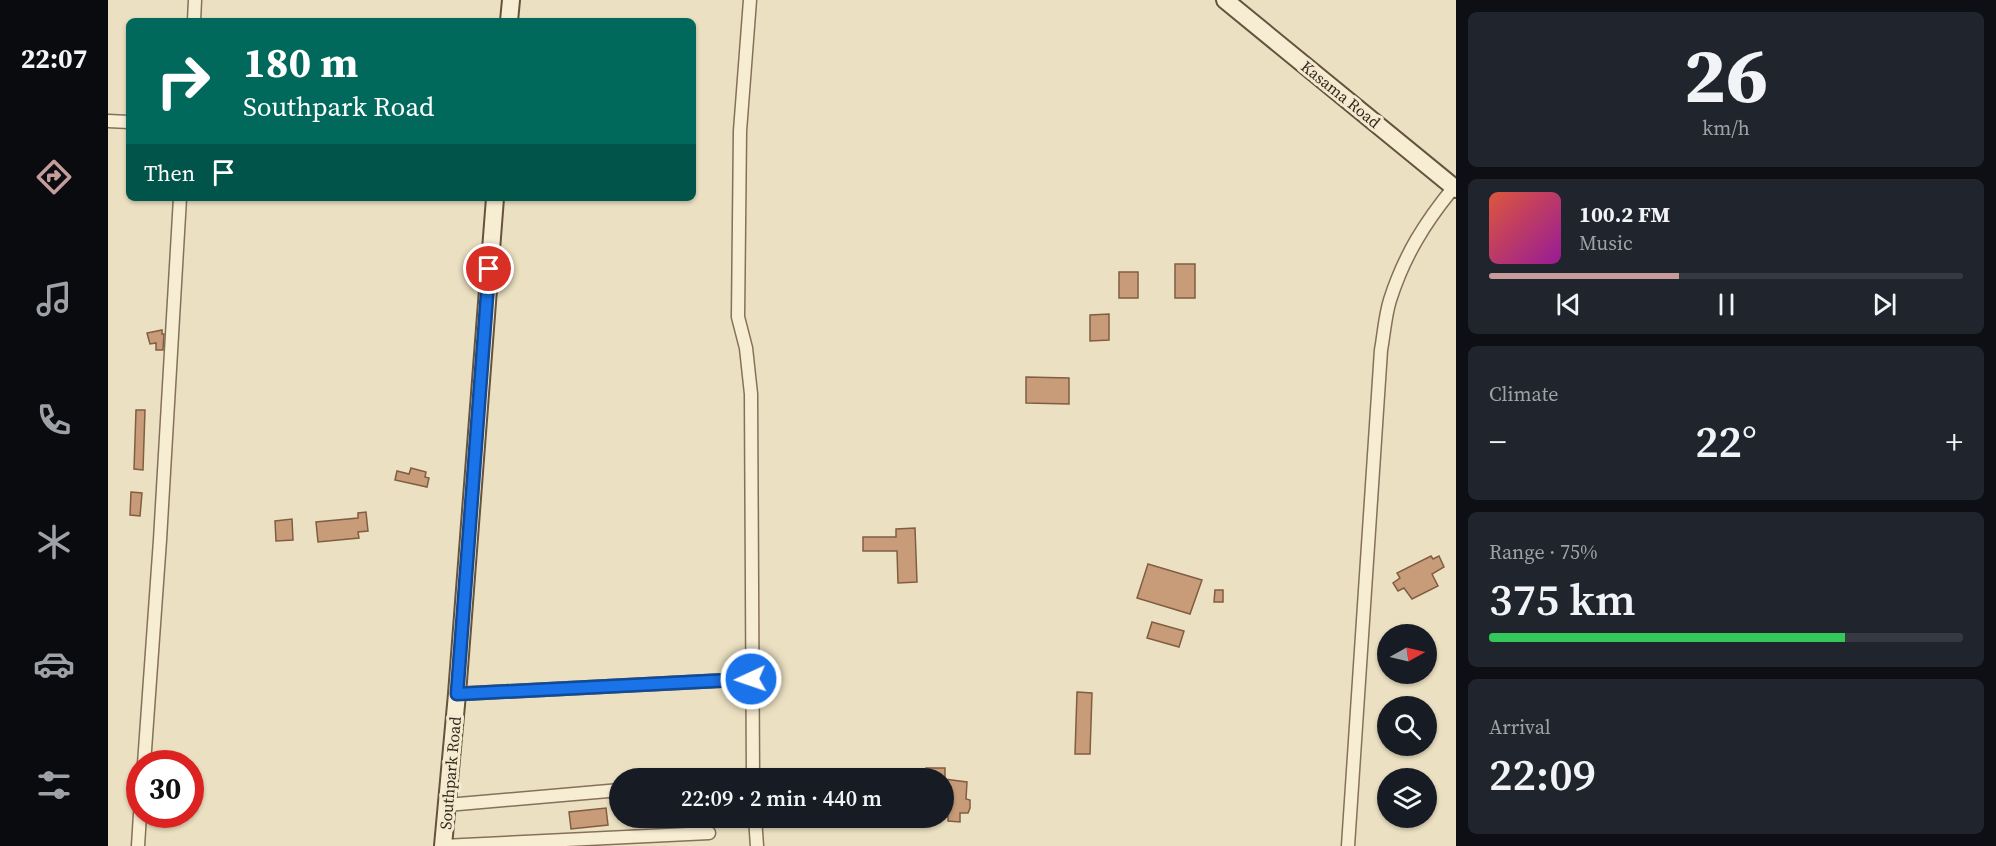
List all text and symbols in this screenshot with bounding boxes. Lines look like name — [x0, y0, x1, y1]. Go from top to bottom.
text: 26 — [1684, 21, 1768, 128]
text: 180 m — [243, 33, 358, 91]
text: 22:07 — [21, 40, 87, 77]
icon: right — [144, 42, 222, 120]
street label: Kasama Road — [1297, 55, 1385, 133]
text: Southpark Road — [243, 88, 434, 125]
text: km/h — [1702, 114, 1750, 142]
icon: directions — [33, 156, 75, 198]
icon: arrive — [207, 156, 240, 189]
text: Then — [144, 158, 195, 188]
text: 100.2 FM — [1579, 199, 1670, 229]
text: Music — [1579, 229, 1633, 257]
pin — [463, 243, 514, 294]
icon: arrive — [472, 252, 505, 285]
icon: music — [33, 278, 75, 320]
icon: previous — [1552, 288, 1585, 321]
icon: pause — [1710, 288, 1743, 321]
icon: next — [1868, 288, 1901, 321]
text: Climate — [1489, 380, 1558, 408]
icon: phone — [33, 399, 75, 441]
text: 22° — [1695, 410, 1757, 472]
text: − — [1489, 419, 1507, 464]
text: + — [1946, 419, 1963, 464]
icon: climate — [33, 521, 75, 563]
text: Range · 75% — [1489, 538, 1598, 566]
text: 375 km — [1489, 568, 1636, 630]
north arrow — [1377, 624, 1437, 684]
map controls — [1377, 624, 1437, 828]
icon: car — [33, 643, 75, 685]
position arrow — [719, 647, 783, 711]
button: search — [1377, 696, 1437, 756]
text: Arrival — [1489, 713, 1551, 741]
street label: Southpark Road — [434, 716, 466, 830]
text: 22:09 — [1489, 743, 1596, 805]
speed limit sign: 30 — [126, 750, 204, 828]
icon: filters — [33, 764, 75, 806]
button: layers — [1377, 768, 1437, 828]
text: 22:09 · 2 min · 440 m — [681, 783, 882, 813]

